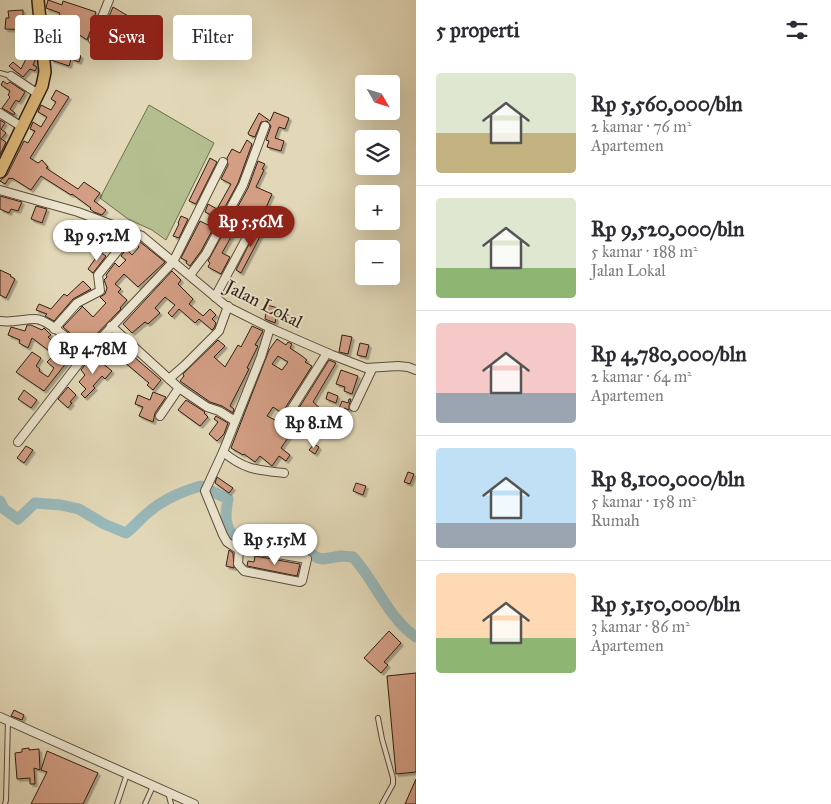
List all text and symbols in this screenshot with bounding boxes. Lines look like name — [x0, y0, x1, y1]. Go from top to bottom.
chip: Beli — [15, 15, 80, 60]
chip: Sewa — [90, 15, 163, 60]
chip: Filter — [173, 15, 252, 60]
icon: filters — [783, 16, 811, 44]
text: 5 properti — [436, 17, 520, 43]
north arrow — [355, 75, 400, 120]
map controls — [355, 75, 400, 285]
text: Rp 5,560,000/bln — [591, 91, 743, 117]
icon: home — [476, 93, 536, 153]
text: 2 kamar · 76 m² — [591, 117, 691, 136]
button: layers — [355, 130, 400, 175]
text: Apartemen — [591, 136, 664, 155]
button: + — [355, 185, 400, 230]
pin: Rp 5.56M — [199, 206, 303, 248]
text: Rp 5.56M — [219, 212, 283, 231]
text: Rp 9,520,000/bln — [591, 216, 744, 242]
icon: home — [476, 218, 536, 278]
pin: Rp 9.52M — [45, 220, 149, 262]
text: Rp 9.52M — [64, 226, 130, 245]
button: − — [355, 240, 400, 285]
text: 5 kamar · 188 m² — [591, 242, 698, 261]
text: Jalan Lokal — [591, 261, 665, 280]
street label: Jalan Lokal — [219, 274, 306, 334]
pin: Rp 4.78M — [41, 332, 145, 375]
text: Rp 4.78M — [59, 339, 127, 358]
text: Rp 4,780,000/bln — [591, 341, 747, 367]
icon: home — [476, 343, 536, 403]
text: 2 kamar · 64 m² — [591, 367, 692, 386]
text: Apartemen — [591, 386, 664, 405]
pin: Rp 8.1M — [268, 406, 360, 449]
text: Rp 8.1M — [285, 413, 343, 432]
text: Rp 8,100,000/bln — [591, 466, 745, 492]
icon: home — [476, 468, 536, 528]
text: 5 kamar · 158 m² — [591, 492, 696, 511]
text: Rumah — [591, 511, 640, 530]
pin: Rp 5.15M — [223, 524, 327, 566]
text: Rp 5.15M — [243, 530, 307, 549]
text: Rp 5,150,000/bln — [591, 591, 740, 617]
icon: home — [476, 593, 536, 653]
text: 3 kamar · 86 m² — [591, 617, 690, 636]
text: Apartemen — [591, 636, 664, 655]

